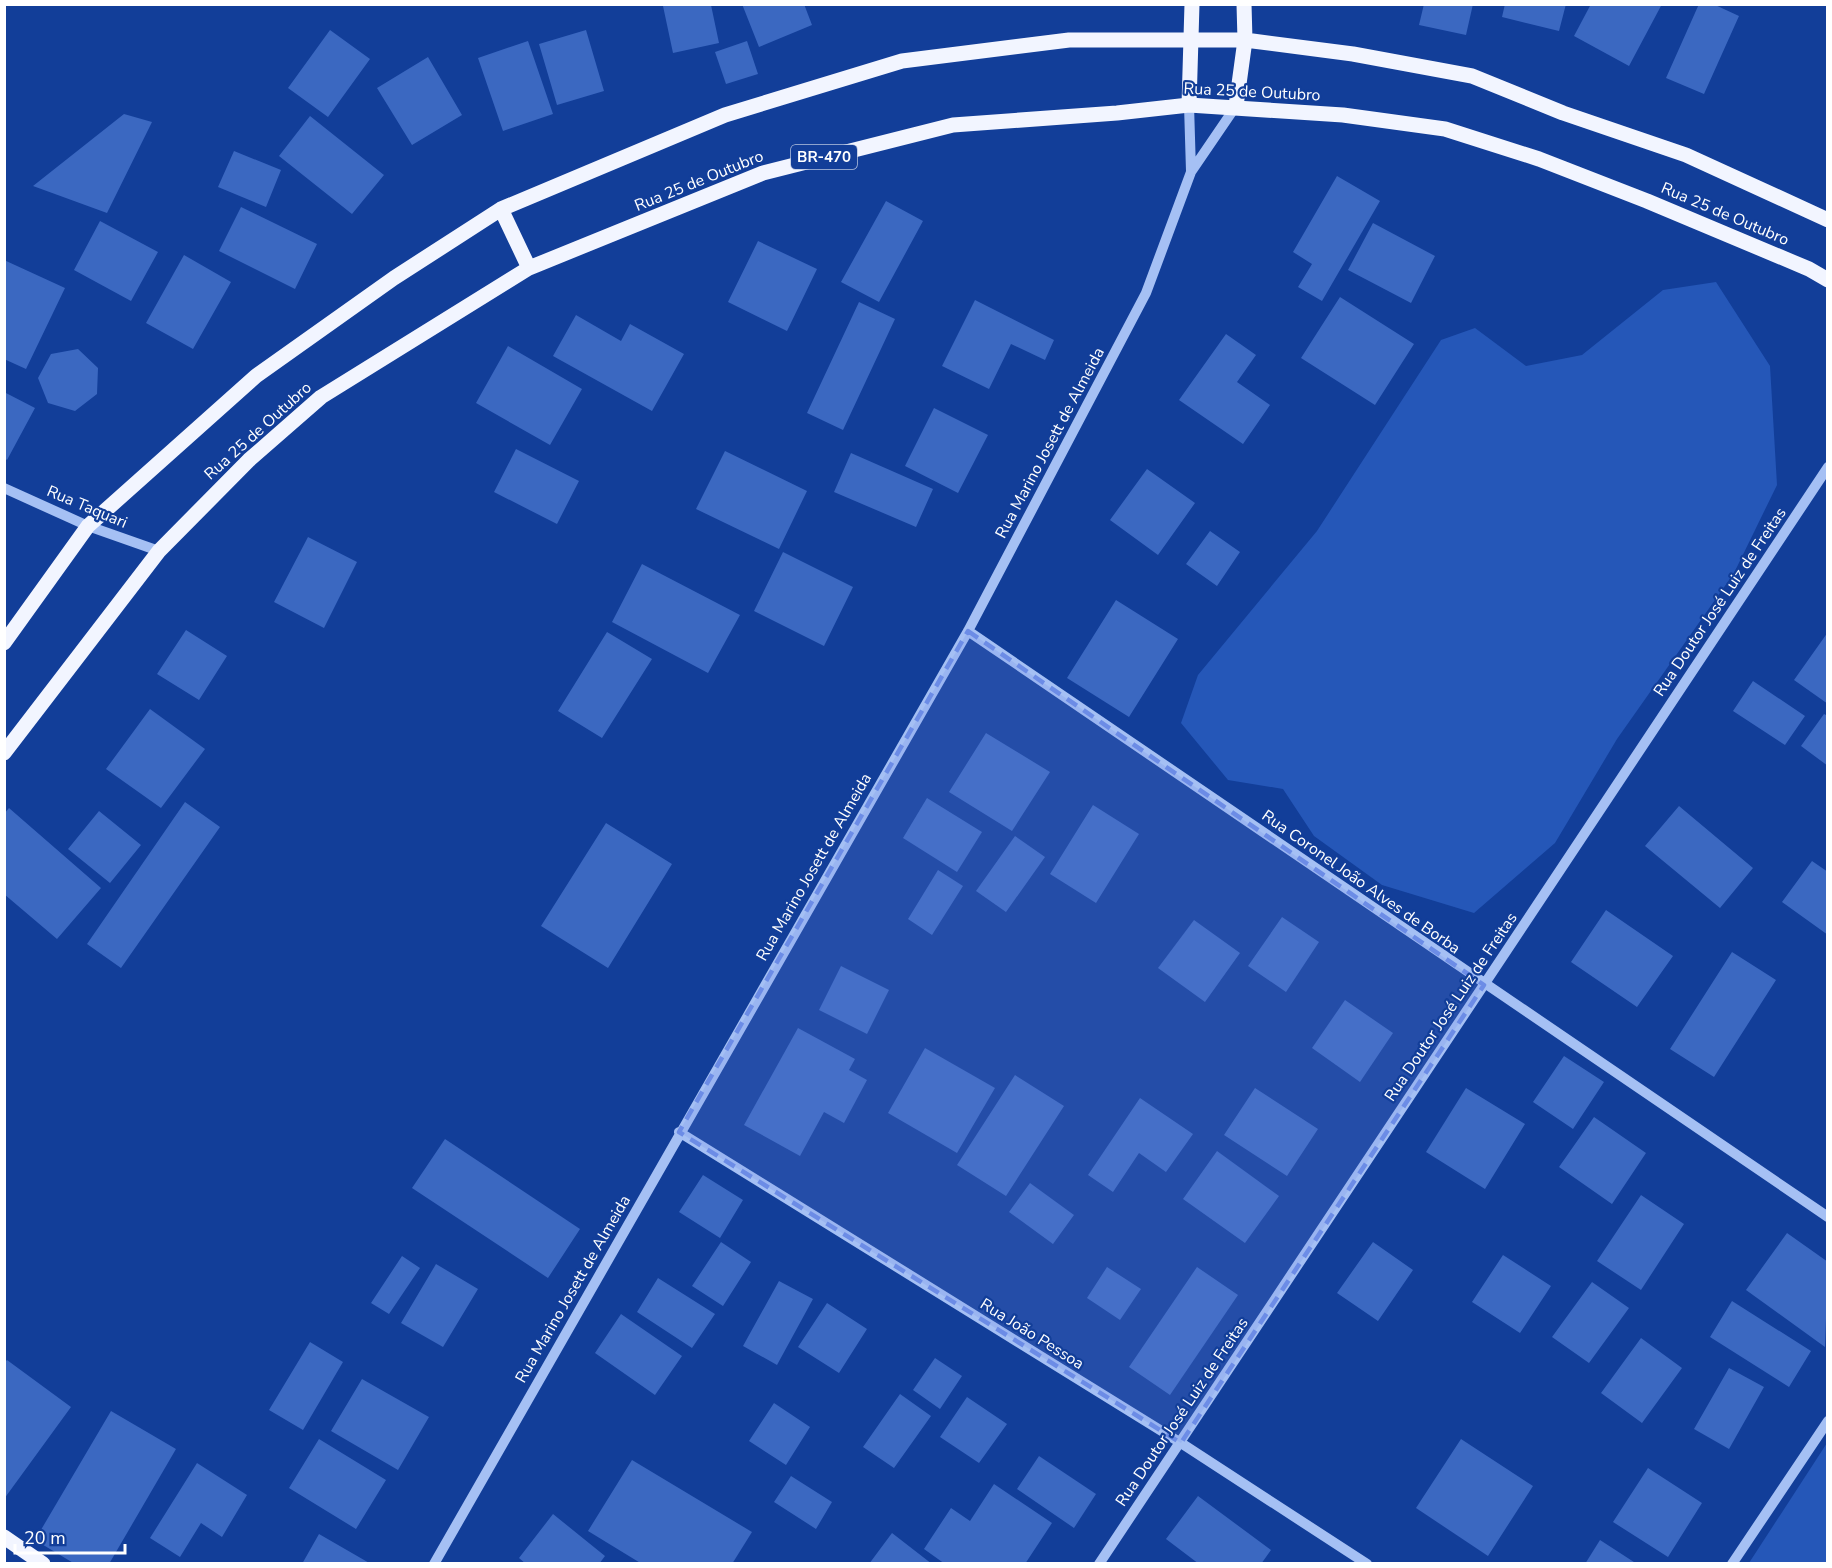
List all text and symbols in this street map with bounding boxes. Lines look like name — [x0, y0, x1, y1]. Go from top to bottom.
street label: Rua 25 de Outubro — [1183, 77, 1321, 107]
street label: Rua 25 de Outubro — [631, 145, 767, 217]
road number: BR-470 — [791, 145, 857, 169]
street label: Rua 25 de Outubro — [1658, 177, 1793, 251]
street label: Rua Marino Josett de Almeida — [990, 344, 1110, 542]
street label: Rua 25 de Outubro — [200, 377, 316, 485]
street label: Rua Taquari — [43, 480, 131, 534]
street label: Rua Doutor José Luiz de Freitas — [1648, 503, 1792, 701]
street label: Rua Marino Josett de Almeida — [751, 769, 877, 965]
street label: Rua Coronel João Alves de Borba — [1257, 805, 1465, 959]
street label: Rua Doutor José Luiz de Freitas — [1379, 908, 1523, 1106]
street label: Rua Marino Josett de Almeida — [510, 1191, 636, 1387]
street label: Rua João Pessoa — [976, 1293, 1088, 1375]
street label: Rua Doutor José Luiz de Freitas — [1110, 1313, 1254, 1511]
scale bar — [15, 1517, 124, 1555]
text: 20 m — [24, 1526, 66, 1550]

